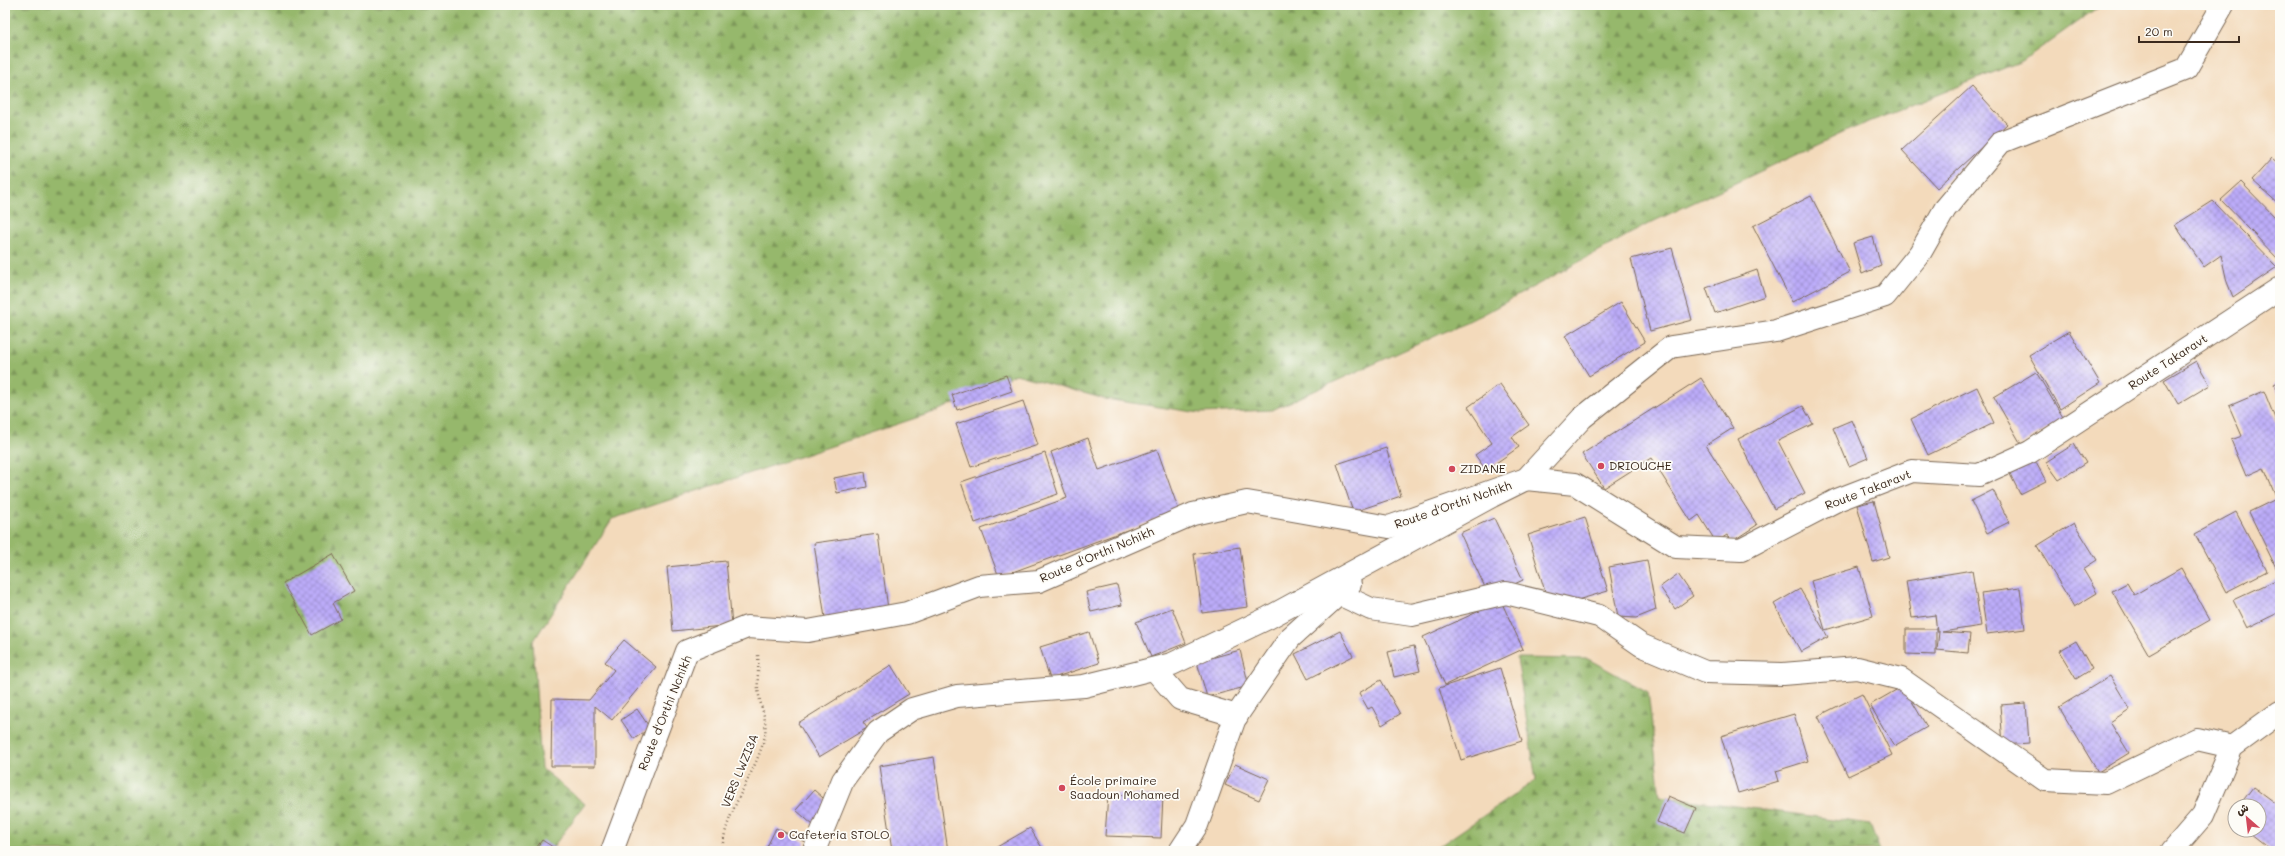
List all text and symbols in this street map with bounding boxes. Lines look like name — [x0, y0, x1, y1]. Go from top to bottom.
scale bar — [2139, 18, 2239, 44]
text: 20 m — [2145, 23, 2173, 39]
street label: Route Takaravt — [2125, 330, 2210, 393]
place label: DRIOUCHE — [1609, 457, 1672, 473]
place label: ZIDANE — [1460, 460, 1506, 476]
marker: DRIOUCHE — [1596, 461, 1606, 471]
marker: ZIDANE — [1447, 464, 1457, 474]
street label: Route Takaravt — [1822, 465, 1913, 513]
street label: Route d'Orthi Nchikh — [1392, 476, 1514, 532]
street label: Route d'Orthi Nchikh — [1037, 523, 1156, 585]
street label: Route d'Orthi Nchikh — [634, 653, 695, 773]
street label: VERS LWZI3A — [717, 731, 761, 810]
place label: École primaire Saadoun Mohamed — [1070, 772, 1179, 802]
marker: École primaire Saadoun Mohamed — [1057, 783, 1067, 793]
north arrow — [2227, 798, 2267, 838]
text: ش — [2233, 799, 2251, 818]
place label: Cafeteria STOLO — [789, 826, 890, 842]
marker: Cafeteria STOLO — [776, 830, 786, 840]

